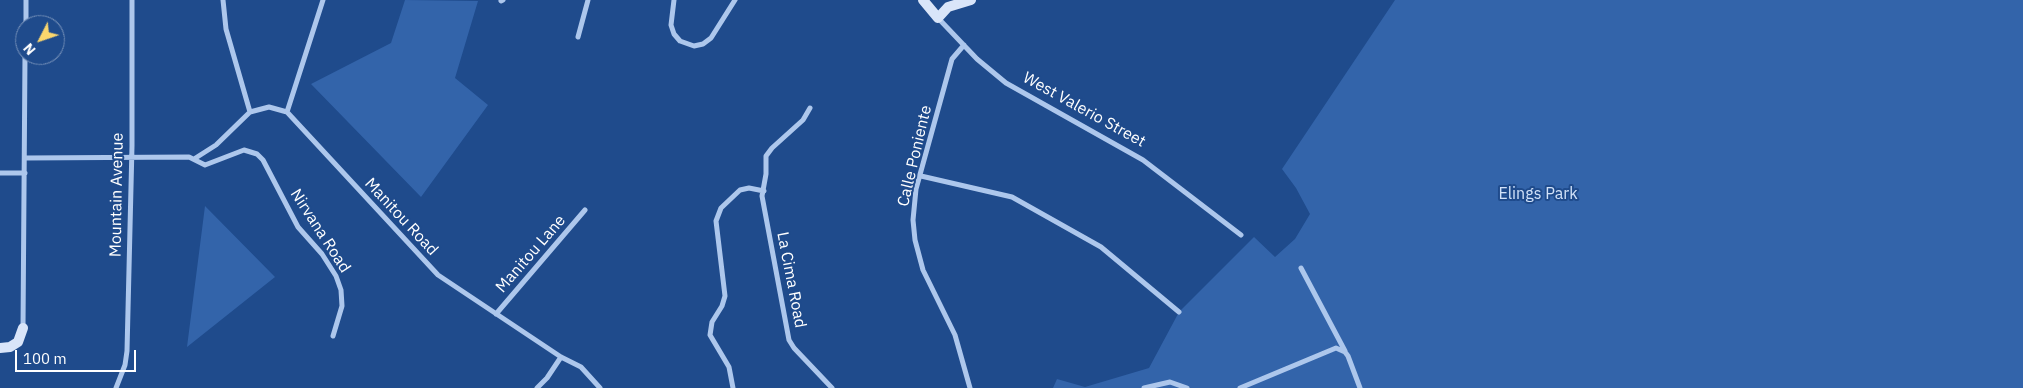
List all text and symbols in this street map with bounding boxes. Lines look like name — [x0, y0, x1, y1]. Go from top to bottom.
north arrow — [15, 15, 65, 65]
text: N — [19, 39, 40, 59]
street label: West Valerio Street — [1019, 68, 1149, 152]
street label: Calle Poniente — [894, 104, 936, 208]
street label: Mountain Avenue — [106, 133, 128, 257]
street label: Manitou Road — [360, 174, 442, 260]
park label: Elings Park — [1498, 184, 1578, 204]
street label: Nirvana Road — [286, 186, 354, 276]
street label: Manitou Lane — [492, 211, 570, 297]
street label: La Cima Road — [772, 230, 810, 330]
scale bar — [18, 340, 139, 372]
text: 100 m — [23, 349, 67, 368]

